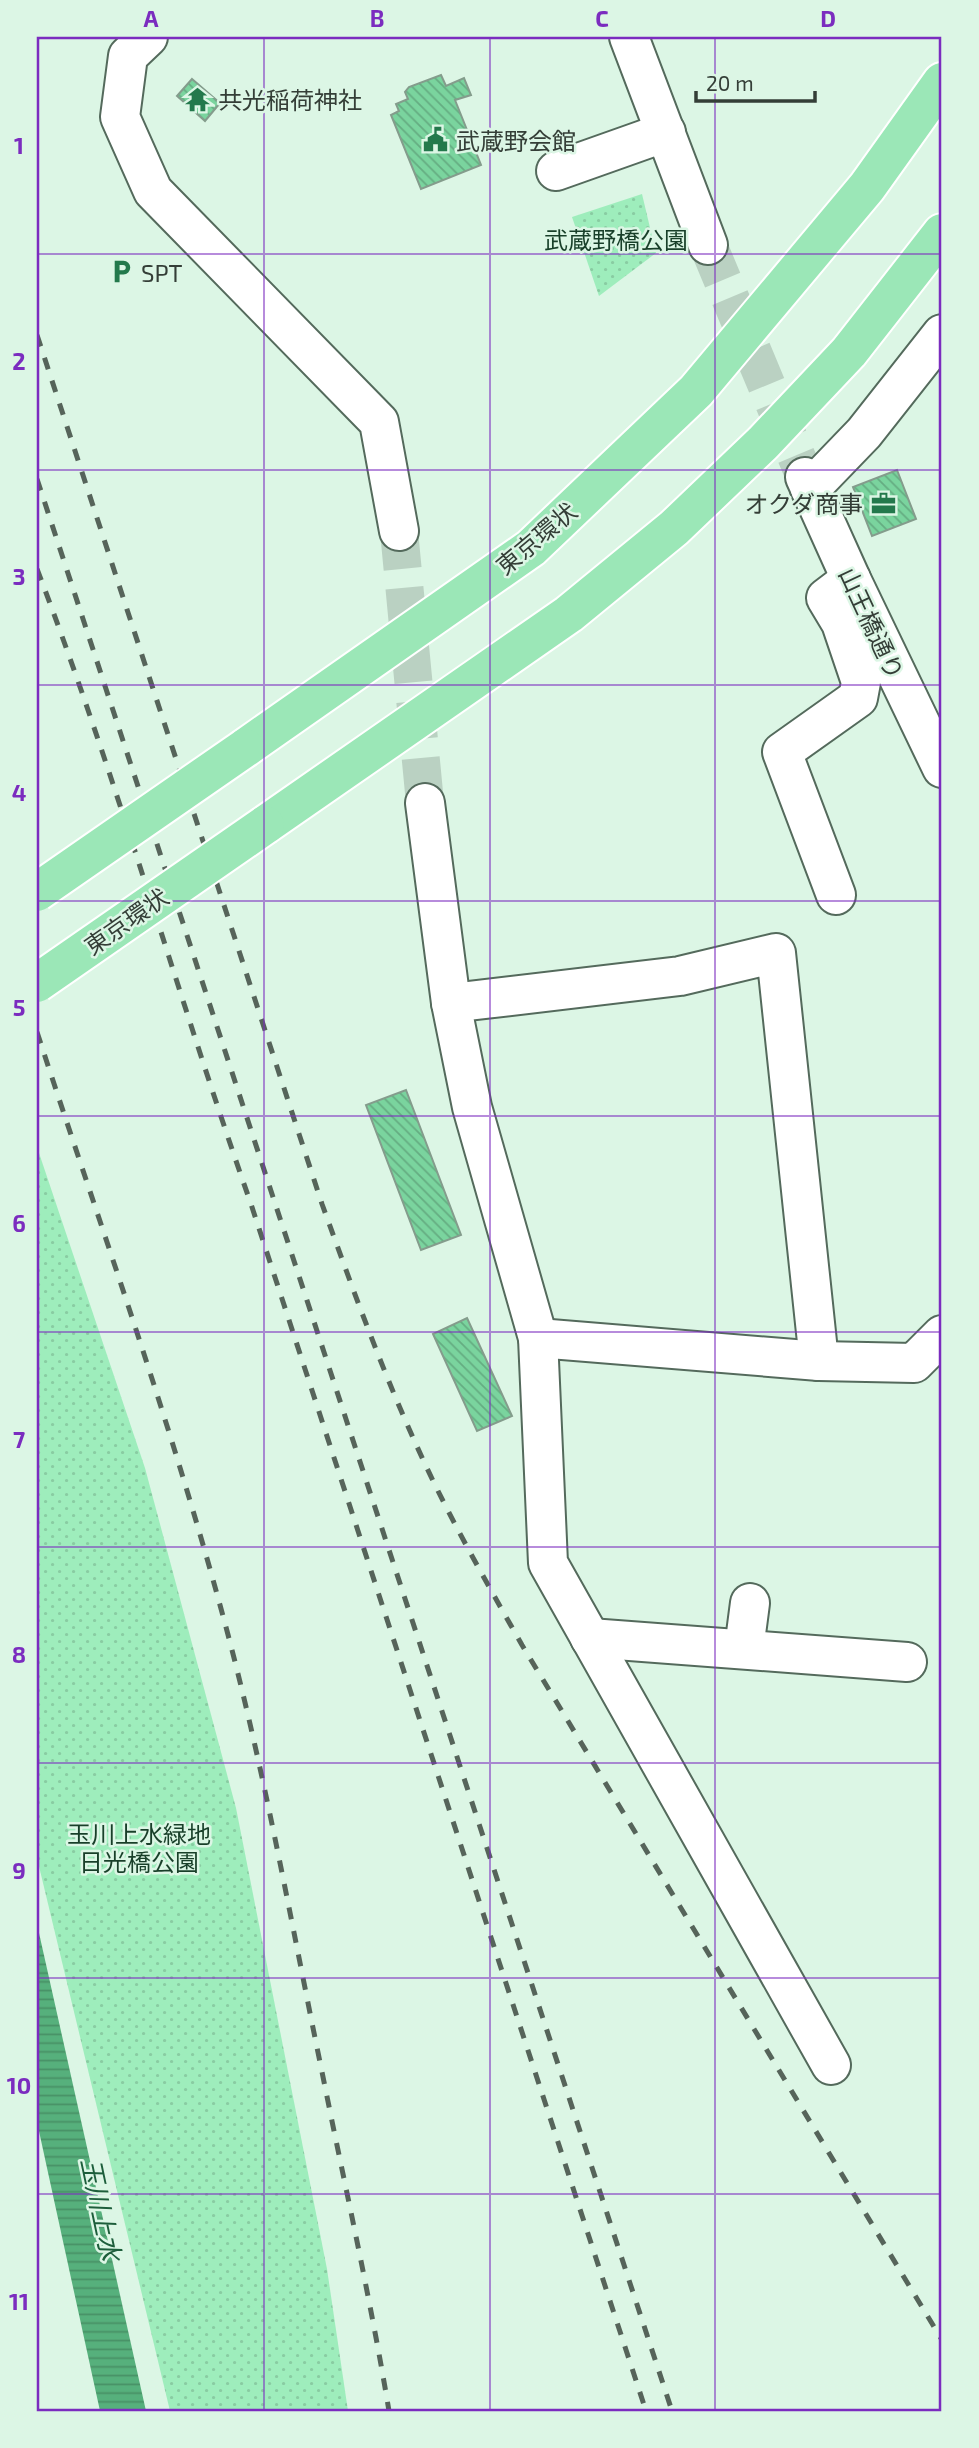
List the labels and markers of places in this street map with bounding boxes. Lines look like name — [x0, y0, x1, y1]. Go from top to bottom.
temple icon: 共光稲荷神社 — [184, 85, 212, 113]
place label: 共光稲荷神社 — [218, 85, 362, 114]
public building icon: 武蔵野会館 — [422, 126, 450, 154]
place label: 武蔵野会館 — [456, 126, 576, 155]
parking icon: SPT — [107, 258, 135, 286]
place label: SPT — [141, 258, 183, 287]
place label: オクダ商事 — [744, 489, 863, 518]
office icon: オクダ商事 — [869, 489, 897, 517]

